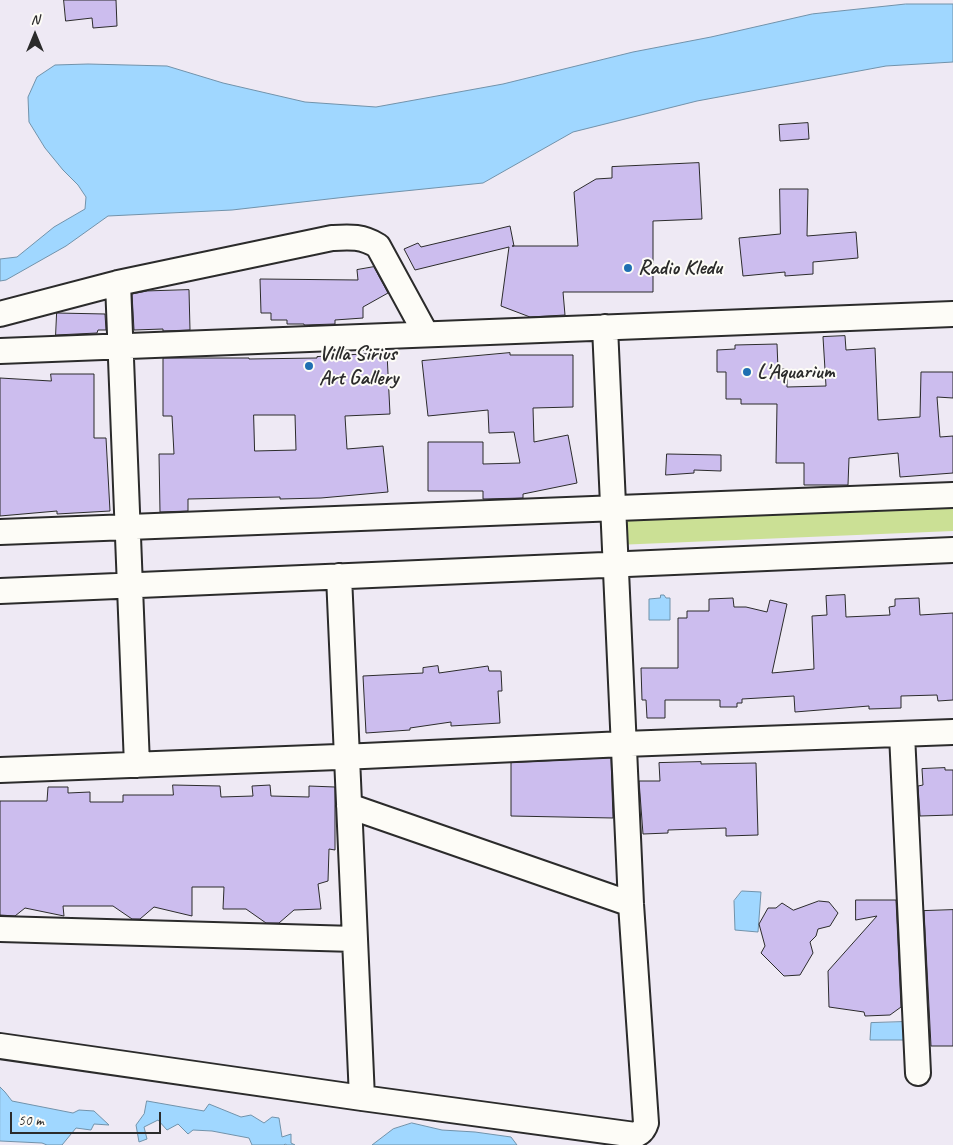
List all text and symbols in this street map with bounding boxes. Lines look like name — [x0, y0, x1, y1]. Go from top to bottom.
north arrow — [10, 10, 60, 60]
text: N — [31, 11, 39, 28]
place label: Radio Kledu — [638, 255, 722, 281]
marker: Radio Kledu — [622, 262, 634, 274]
place label: Villa Sirius Art Gallery — [319, 341, 398, 391]
place label: L'Aquarium — [757, 359, 834, 385]
marker: Villa Sirius Art Gallery — [303, 360, 315, 372]
marker: L'Aquarium — [741, 366, 753, 378]
scale bar — [12, 1102, 164, 1134]
text: 50 m — [18, 1111, 44, 1130]

